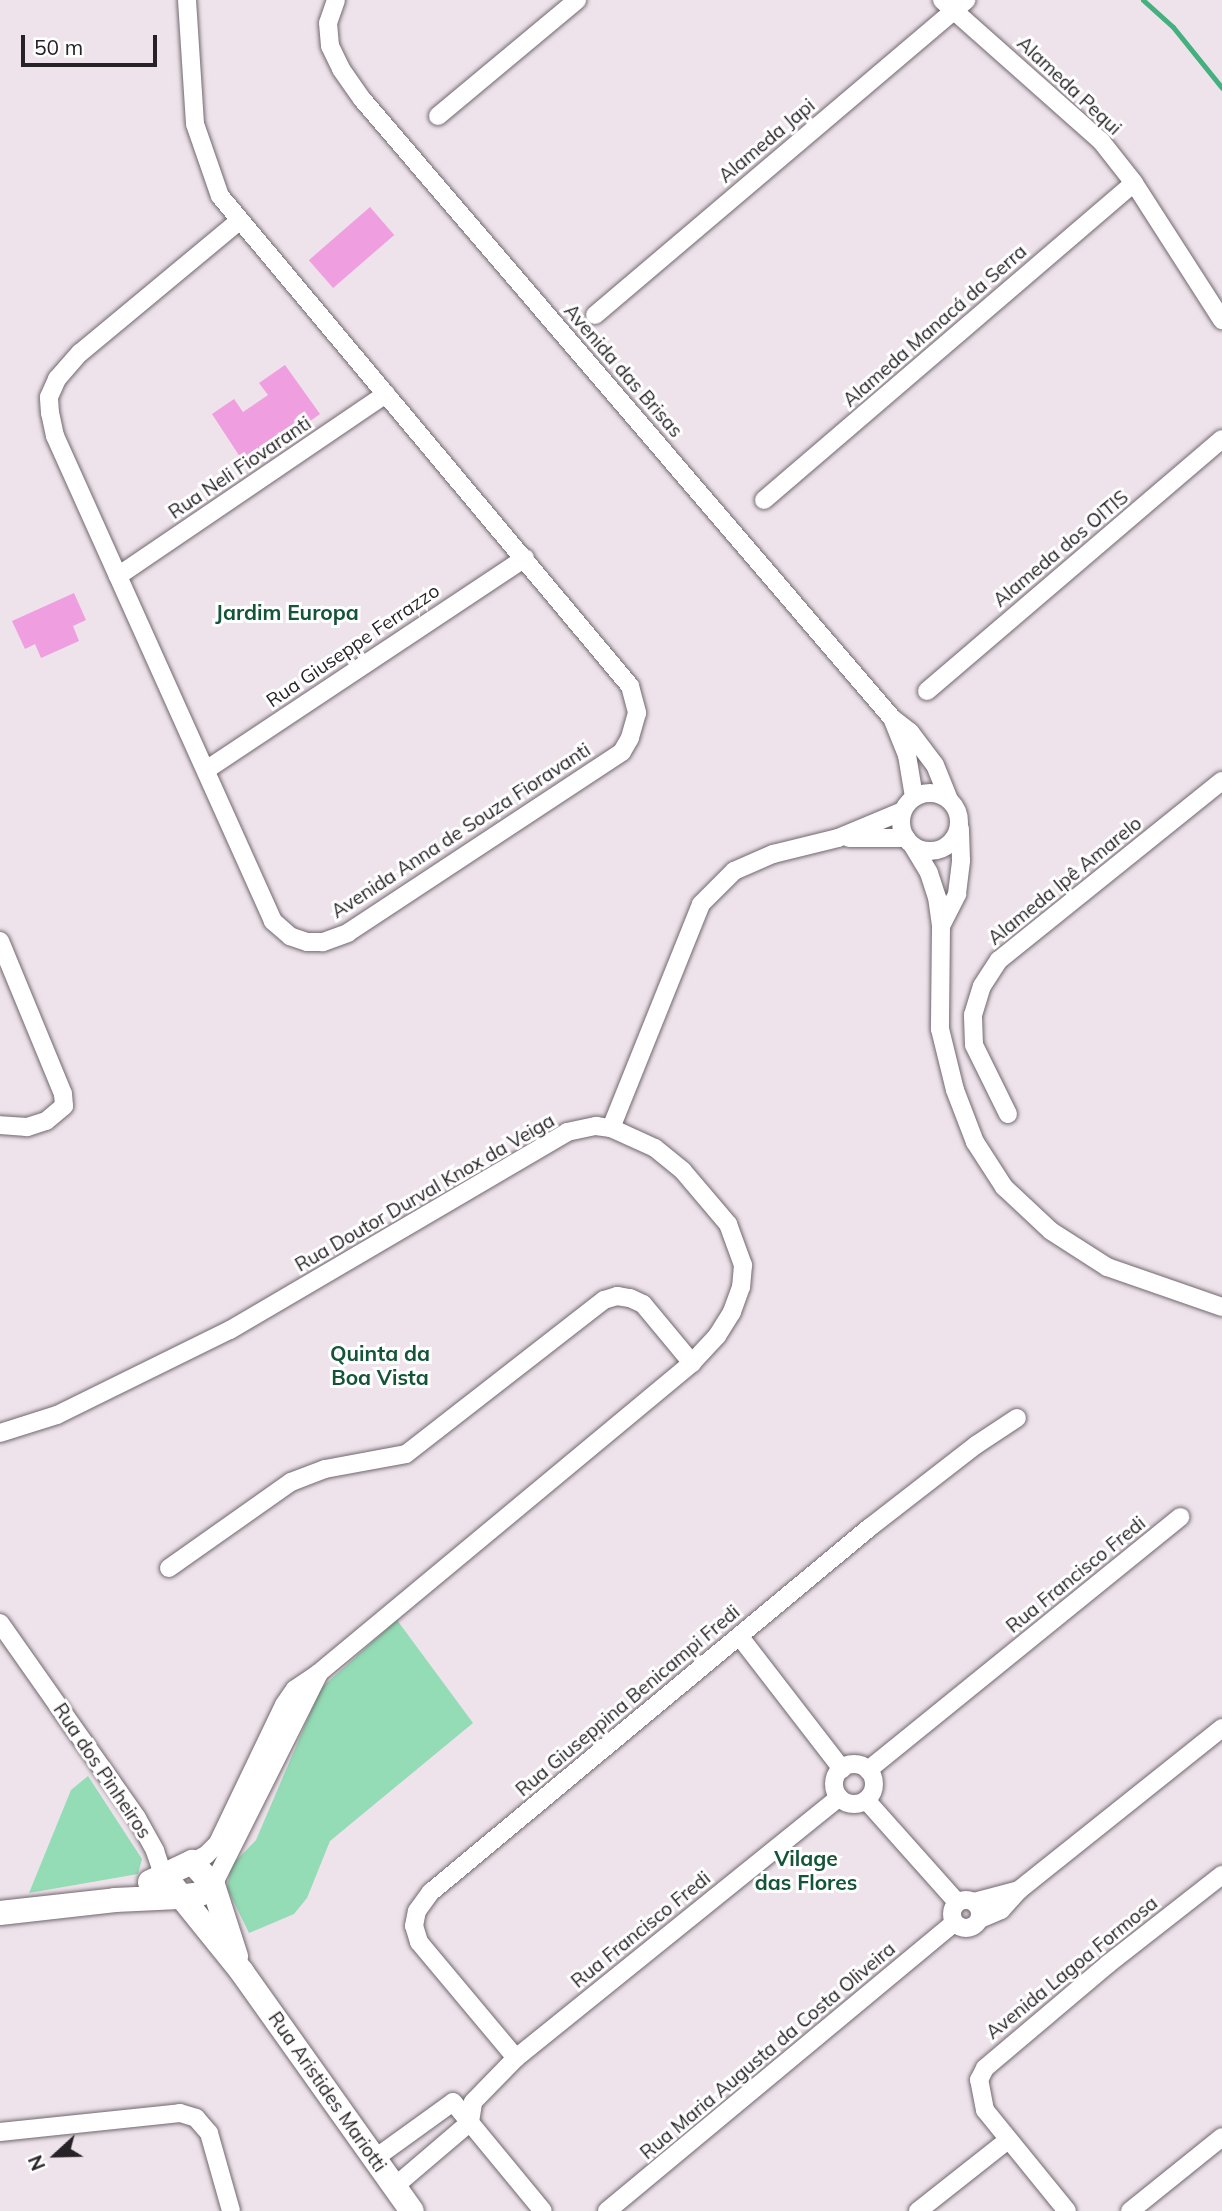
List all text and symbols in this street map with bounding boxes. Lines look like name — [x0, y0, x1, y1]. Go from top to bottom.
scale bar — [24, 21, 161, 65]
street label: Alameda Pequi — [1012, 32, 1126, 140]
text: 50 m — [34, 34, 83, 60]
street label: Alameda Japi — [714, 94, 820, 188]
street label: Alameda Manacá da Serra — [839, 240, 1031, 412]
street label: Avenida das Brisas — [559, 300, 687, 442]
street label: Rua Neli Fiovaranti — [165, 412, 315, 524]
street label: Alameda dos OITIS — [989, 486, 1133, 612]
street label: Rua Giuseppe Ferrazzo — [262, 580, 444, 712]
district label: Jardim Europa — [215, 599, 359, 625]
street label: Avenida Anna de Souza Fioravanti — [327, 739, 595, 923]
street label: Alameda Ipê Amarelo — [984, 812, 1146, 950]
street label: Rua Doutor Durval Knox da Veiga — [291, 1109, 559, 1277]
district label: Quinta da Boa Vista — [330, 1340, 430, 1390]
street label: Rua Francisco Fredi — [1002, 1512, 1150, 1638]
street label: Rua Giuseppina Benicampi Fredi — [511, 1601, 745, 1801]
street label: Rua dos Pinheiros — [48, 1699, 156, 1843]
district label: Vilage das Flores — [755, 1845, 857, 1895]
street label: Rua Francisco Fredi — [567, 1867, 715, 1993]
street label: Avenida Lagoa Formosa — [982, 1892, 1162, 2044]
street label: Rua Maria Augusta da Costa Oliveira — [636, 1938, 900, 2164]
street label: Rua Aristides Mariotti — [263, 2008, 391, 2176]
north arrow — [21, 2120, 91, 2190]
text: N — [23, 2152, 50, 2174]

